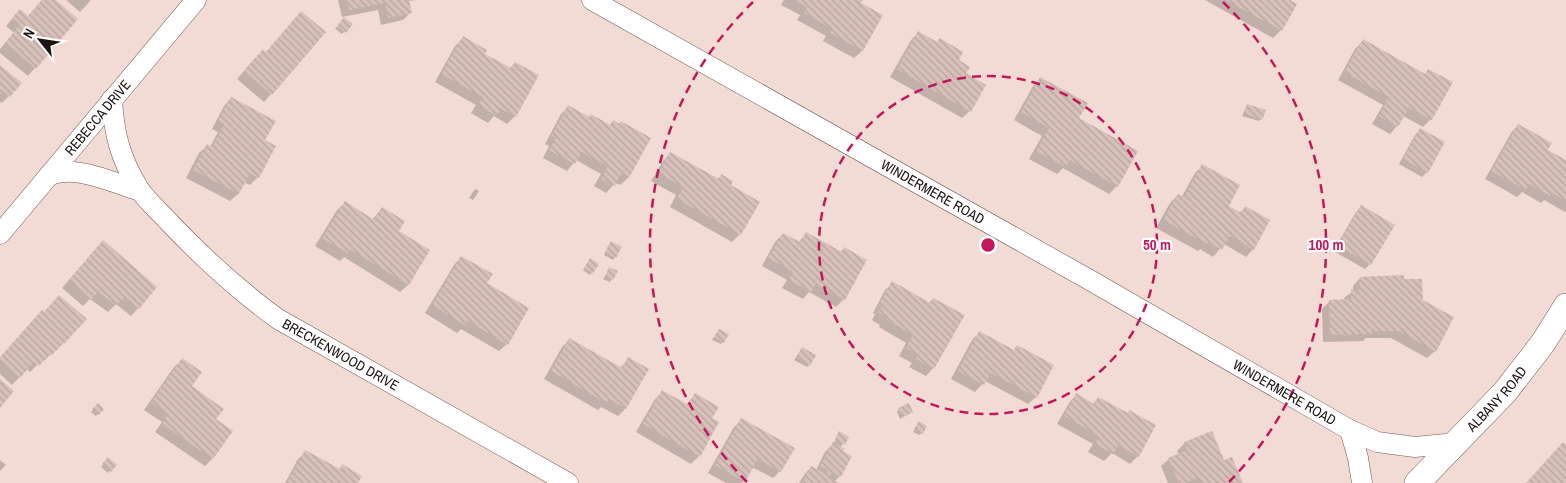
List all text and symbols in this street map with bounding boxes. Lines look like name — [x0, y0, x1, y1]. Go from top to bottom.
north arrow — [15, 15, 65, 65]
text: N — [19, 25, 39, 42]
street label: REBECCA DRIVE — [61, 76, 134, 159]
street label: WINDERMERE ROAD — [878, 155, 988, 228]
text: 50 m — [1143, 234, 1171, 255]
text: 100 m — [1309, 234, 1343, 255]
centre of rings — [979, 236, 997, 254]
street label: BRECKENWOOD DRIVE — [279, 314, 402, 395]
street label: WINDERMERE ROAD — [1230, 355, 1339, 429]
street label: ALBANY ROAD — [1462, 363, 1531, 436]

